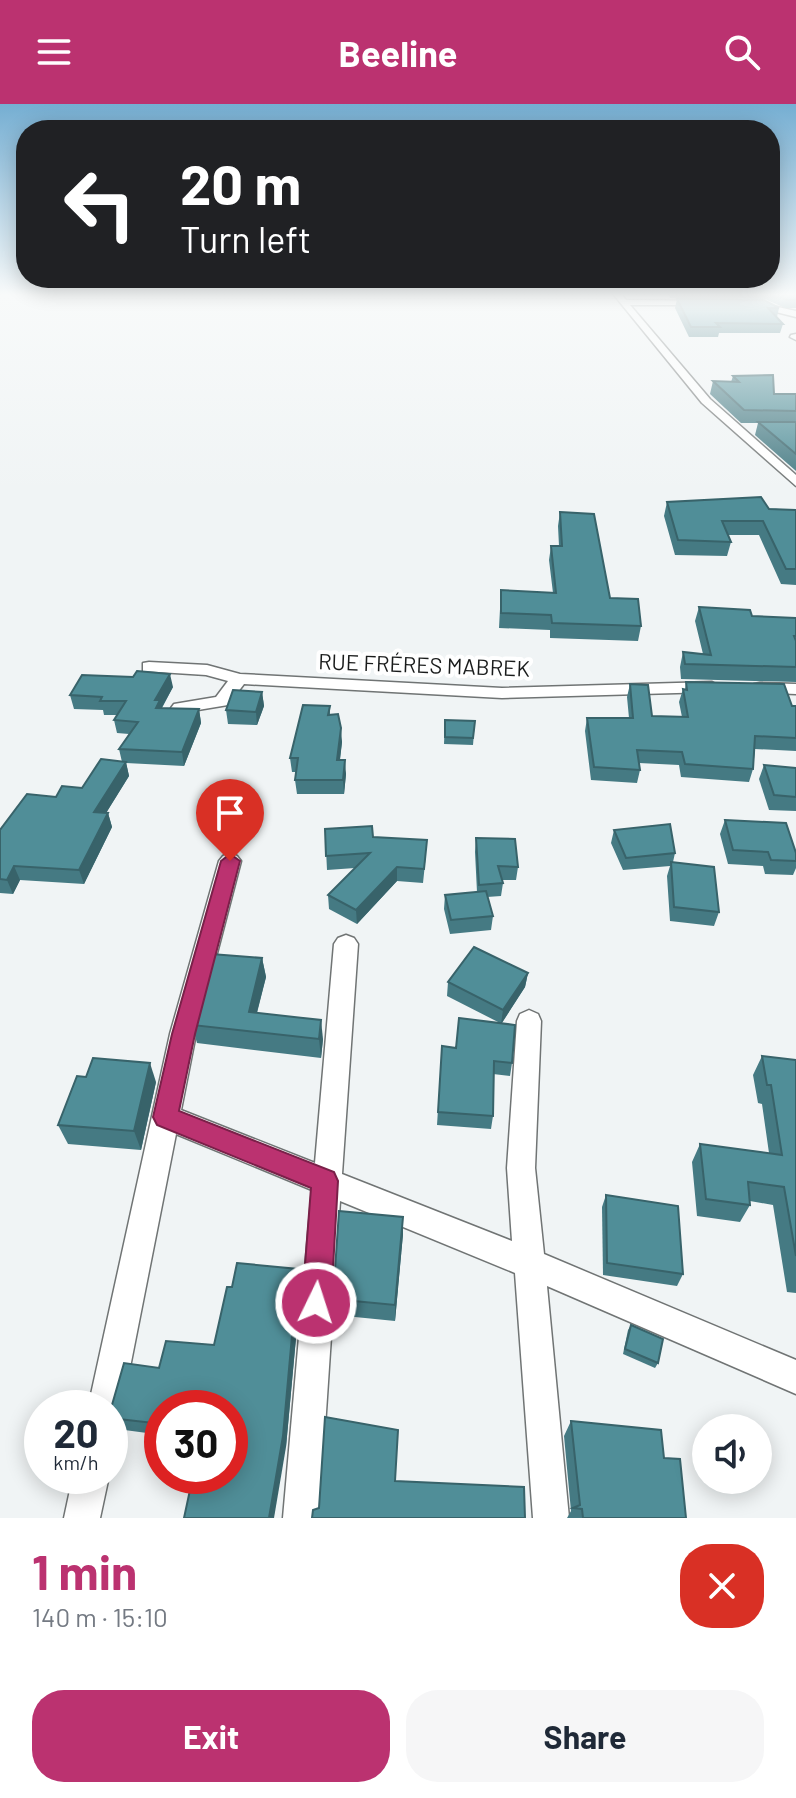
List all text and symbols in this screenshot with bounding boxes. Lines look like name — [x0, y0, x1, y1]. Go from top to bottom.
icon: menu — [32, 30, 76, 74]
icon: search — [720, 30, 764, 74]
text: Beeline — [339, 31, 457, 74]
text: 20 m — [180, 149, 301, 216]
icon: left — [48, 152, 152, 256]
text: Turn left — [180, 217, 311, 260]
street label: RUE FRÉRES MABREK — [318, 647, 530, 681]
pin — [196, 779, 264, 861]
icon: arrive — [208, 791, 252, 835]
position arrow — [274, 1261, 358, 1345]
speed limit sign: 30 — [144, 1390, 248, 1494]
text: 20 — [53, 1408, 99, 1456]
map controls — [692, 1414, 772, 1494]
button: sound — [692, 1414, 772, 1494]
text: km/h — [53, 1450, 99, 1474]
text: 1 min — [32, 1542, 137, 1600]
button: close — [680, 1544, 764, 1628]
text: 140 m · 15:10 — [32, 1601, 168, 1632]
button: Exit — [32, 1690, 390, 1782]
button: Share — [406, 1690, 764, 1782]

